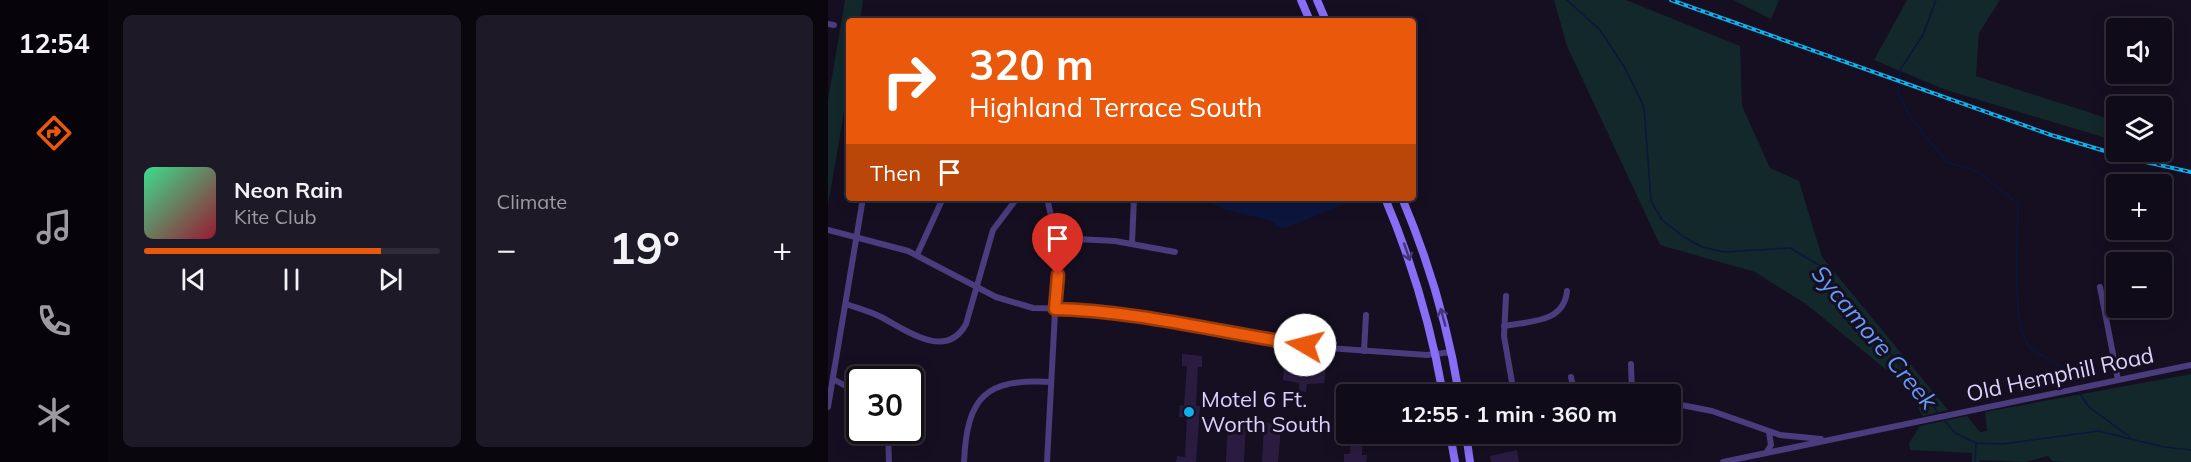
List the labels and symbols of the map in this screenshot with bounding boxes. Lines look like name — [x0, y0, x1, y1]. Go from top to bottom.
pin — [1032, 213, 1083, 275]
one-way arrow — [1403, 242, 1414, 261]
water label: Sycamore Creek — [1806, 259, 1945, 416]
one-way arrow — [1437, 308, 1449, 327]
position arrow — [1273, 313, 1337, 377]
street label: Old Hemphill Road — [1964, 340, 2156, 408]
speed limit sign: 30 — [846, 366, 924, 444]
place label: Motel 6 Ft. Worth South — [1201, 385, 1331, 438]
marker: Motel 6 Ft. Worth South — [1182, 405, 1196, 419]

